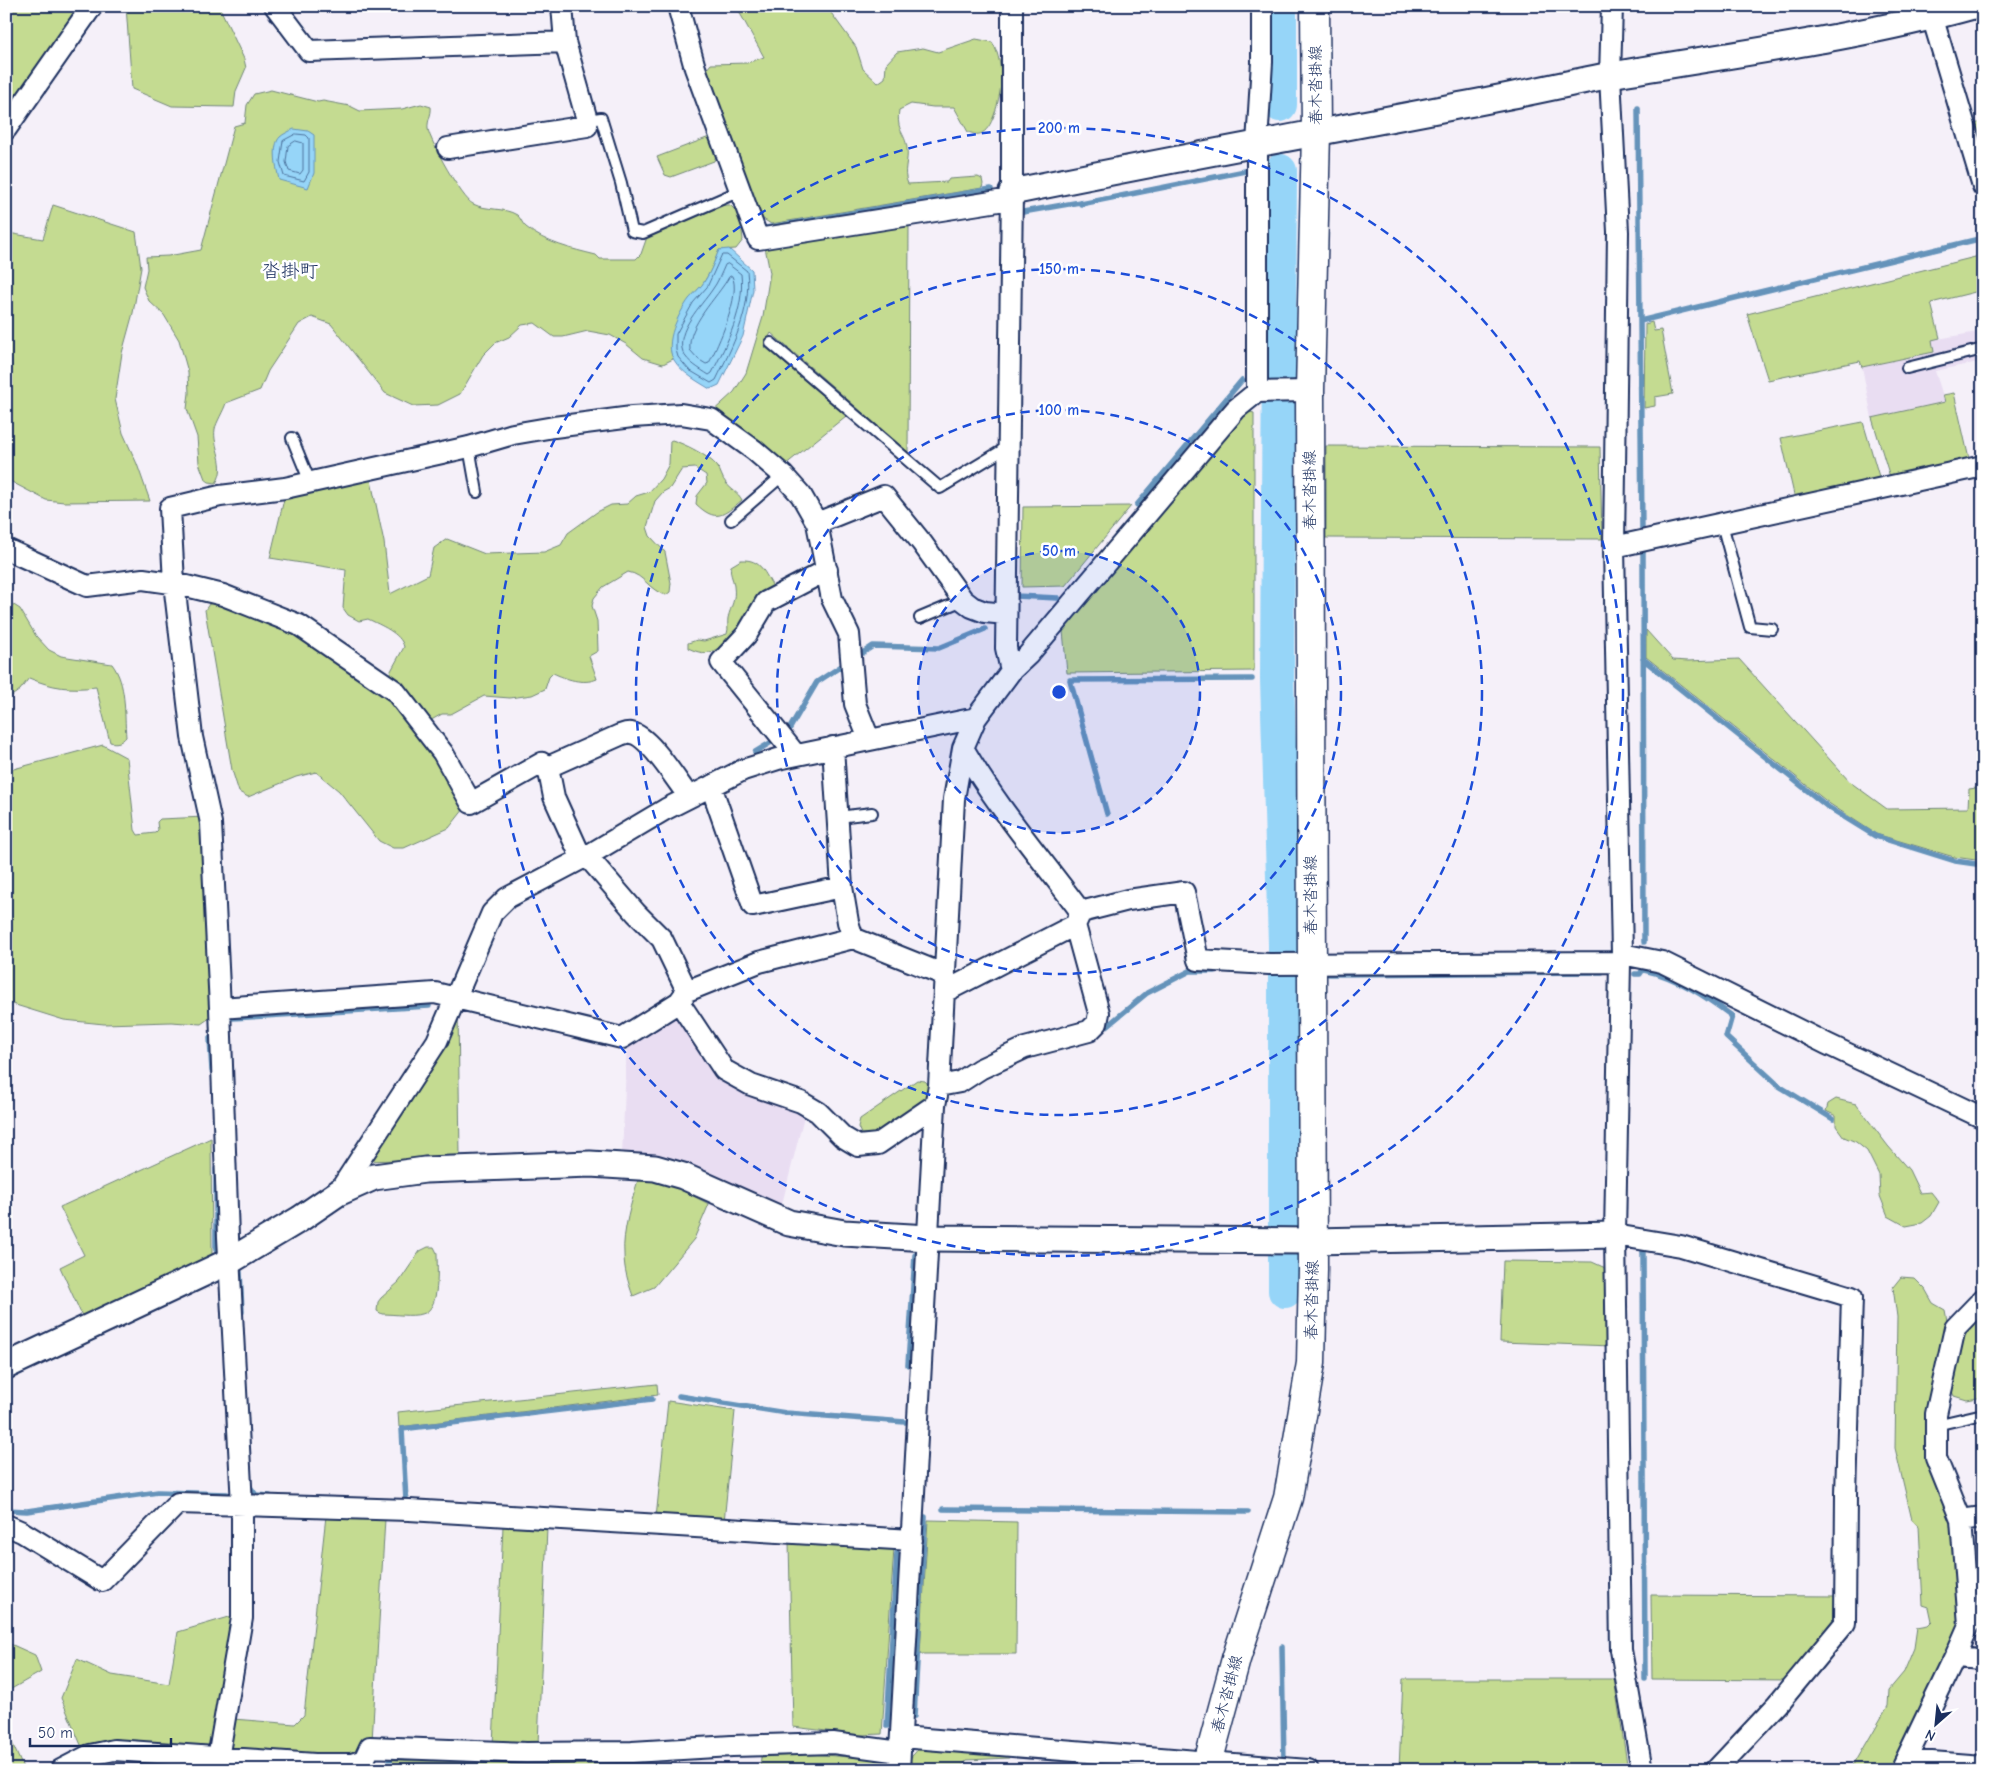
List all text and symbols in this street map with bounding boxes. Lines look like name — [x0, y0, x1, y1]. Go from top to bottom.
street label: 春木沓掛線 — [1307, 45, 1325, 125]
text: 200 m — [1038, 119, 1080, 137]
district label: 沓掛町 — [261, 260, 319, 282]
text: 150 m — [1039, 260, 1079, 278]
text: 100 m — [1039, 401, 1079, 419]
street label: 春木沓掛線 — [1301, 450, 1319, 530]
text: 50 m — [1042, 542, 1076, 560]
centre of rings — [1050, 683, 1068, 701]
street label: 春木沓掛線 — [1302, 855, 1320, 935]
street label: 春木沓掛線 — [1302, 1260, 1322, 1340]
street label: 春木沓掛線 — [1208, 1653, 1246, 1735]
north arrow — [1912, 1698, 1962, 1748]
scale bar — [30, 1716, 171, 1748]
text: 50 m — [38, 1724, 73, 1742]
text: N — [1922, 1725, 1938, 1745]

